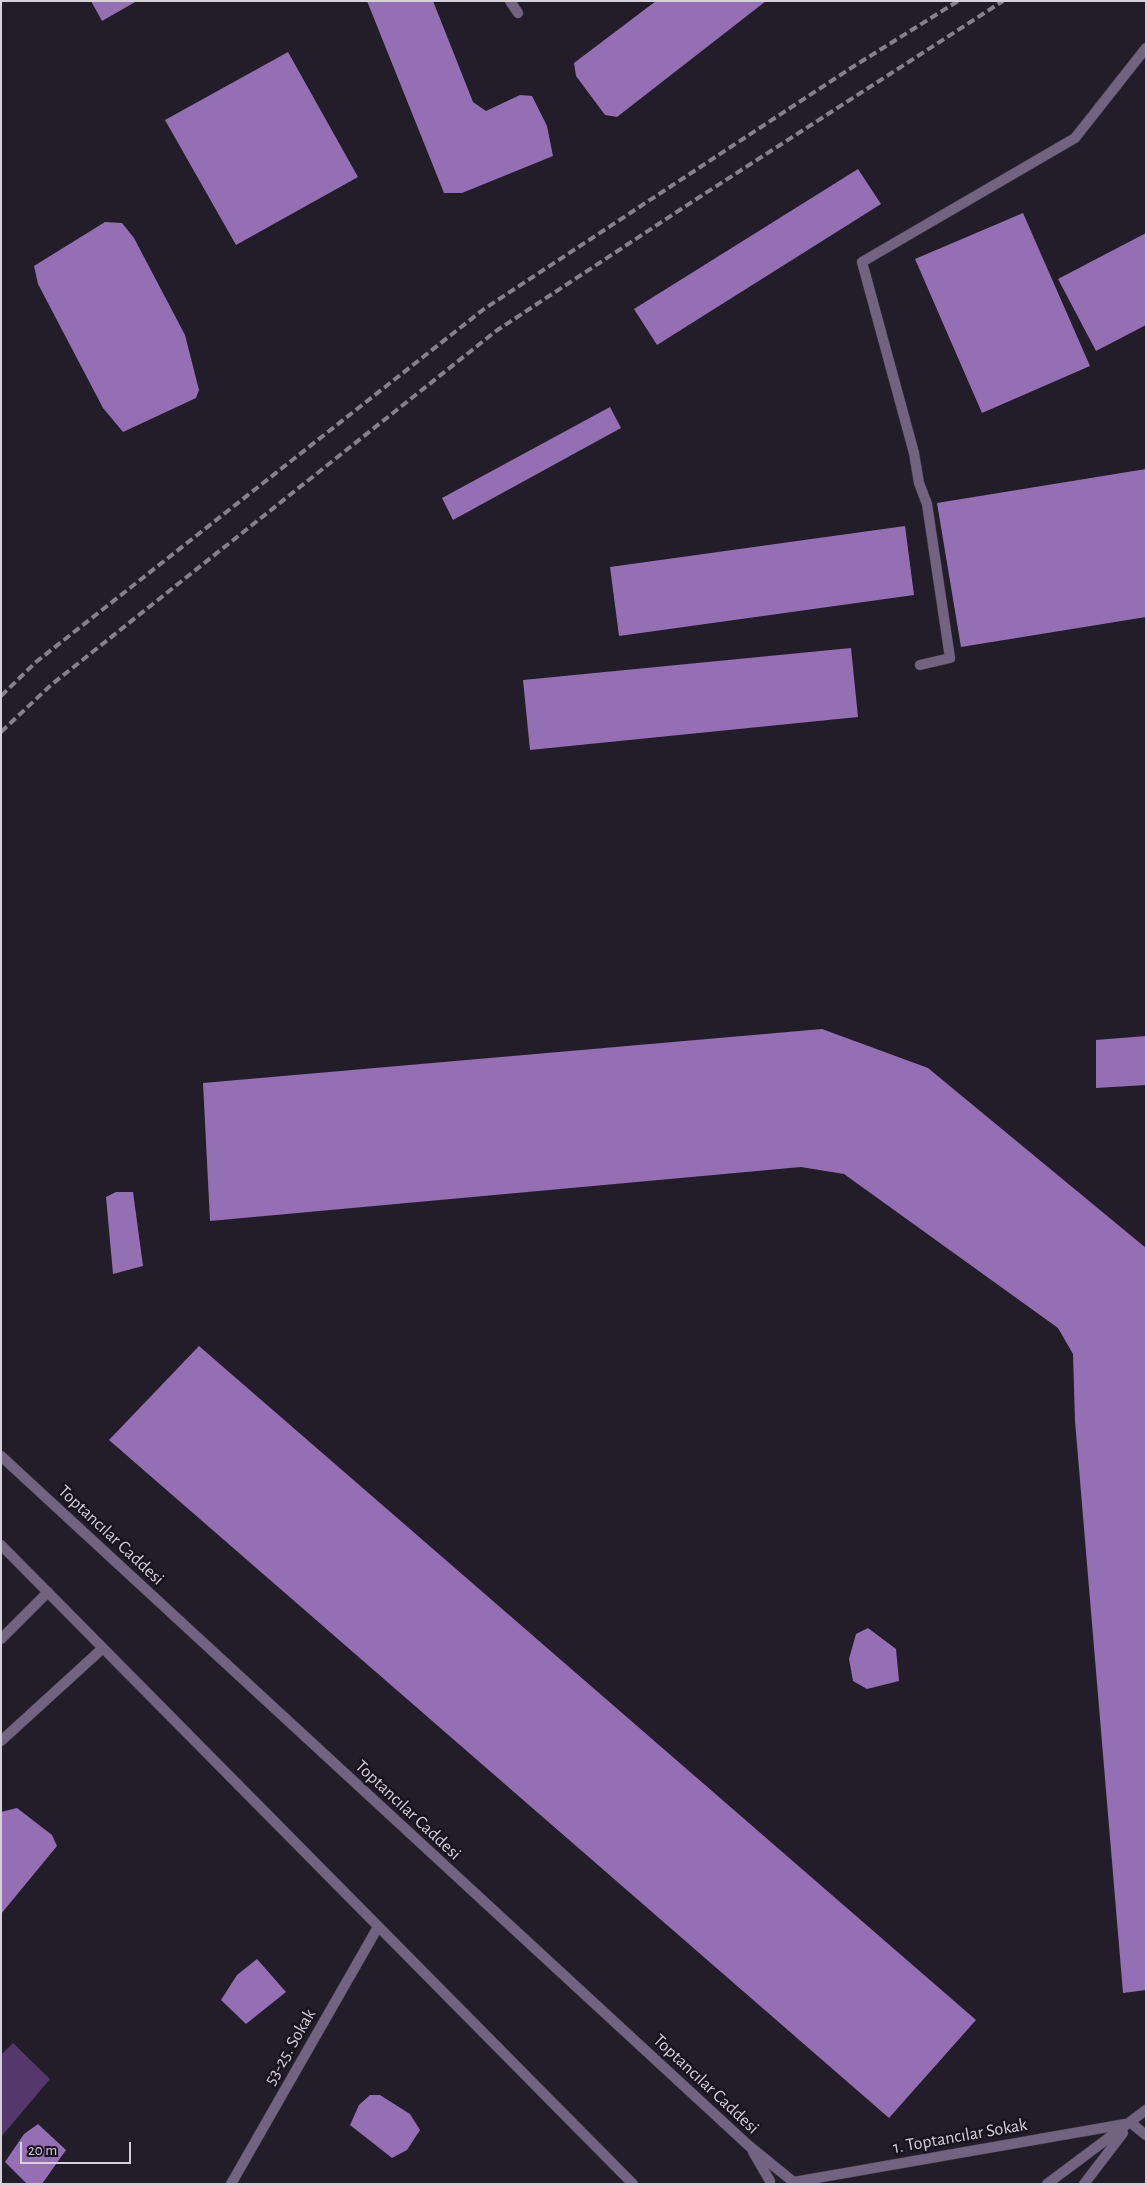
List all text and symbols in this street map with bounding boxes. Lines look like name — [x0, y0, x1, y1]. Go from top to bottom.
street label: Toptancılar Caddesi — [54, 1480, 168, 1590]
street label: Toptancılar Caddesi — [351, 1755, 465, 1865]
street label: 53-25. Sokak — [259, 2005, 321, 2089]
street label: Toptancılar Caddesi — [649, 2029, 763, 2139]
street label: 1. Toptancılar Sokak — [891, 2114, 1029, 2158]
scale bar — [22, 2132, 134, 2164]
text: 20 m — [28, 2143, 57, 2158]

